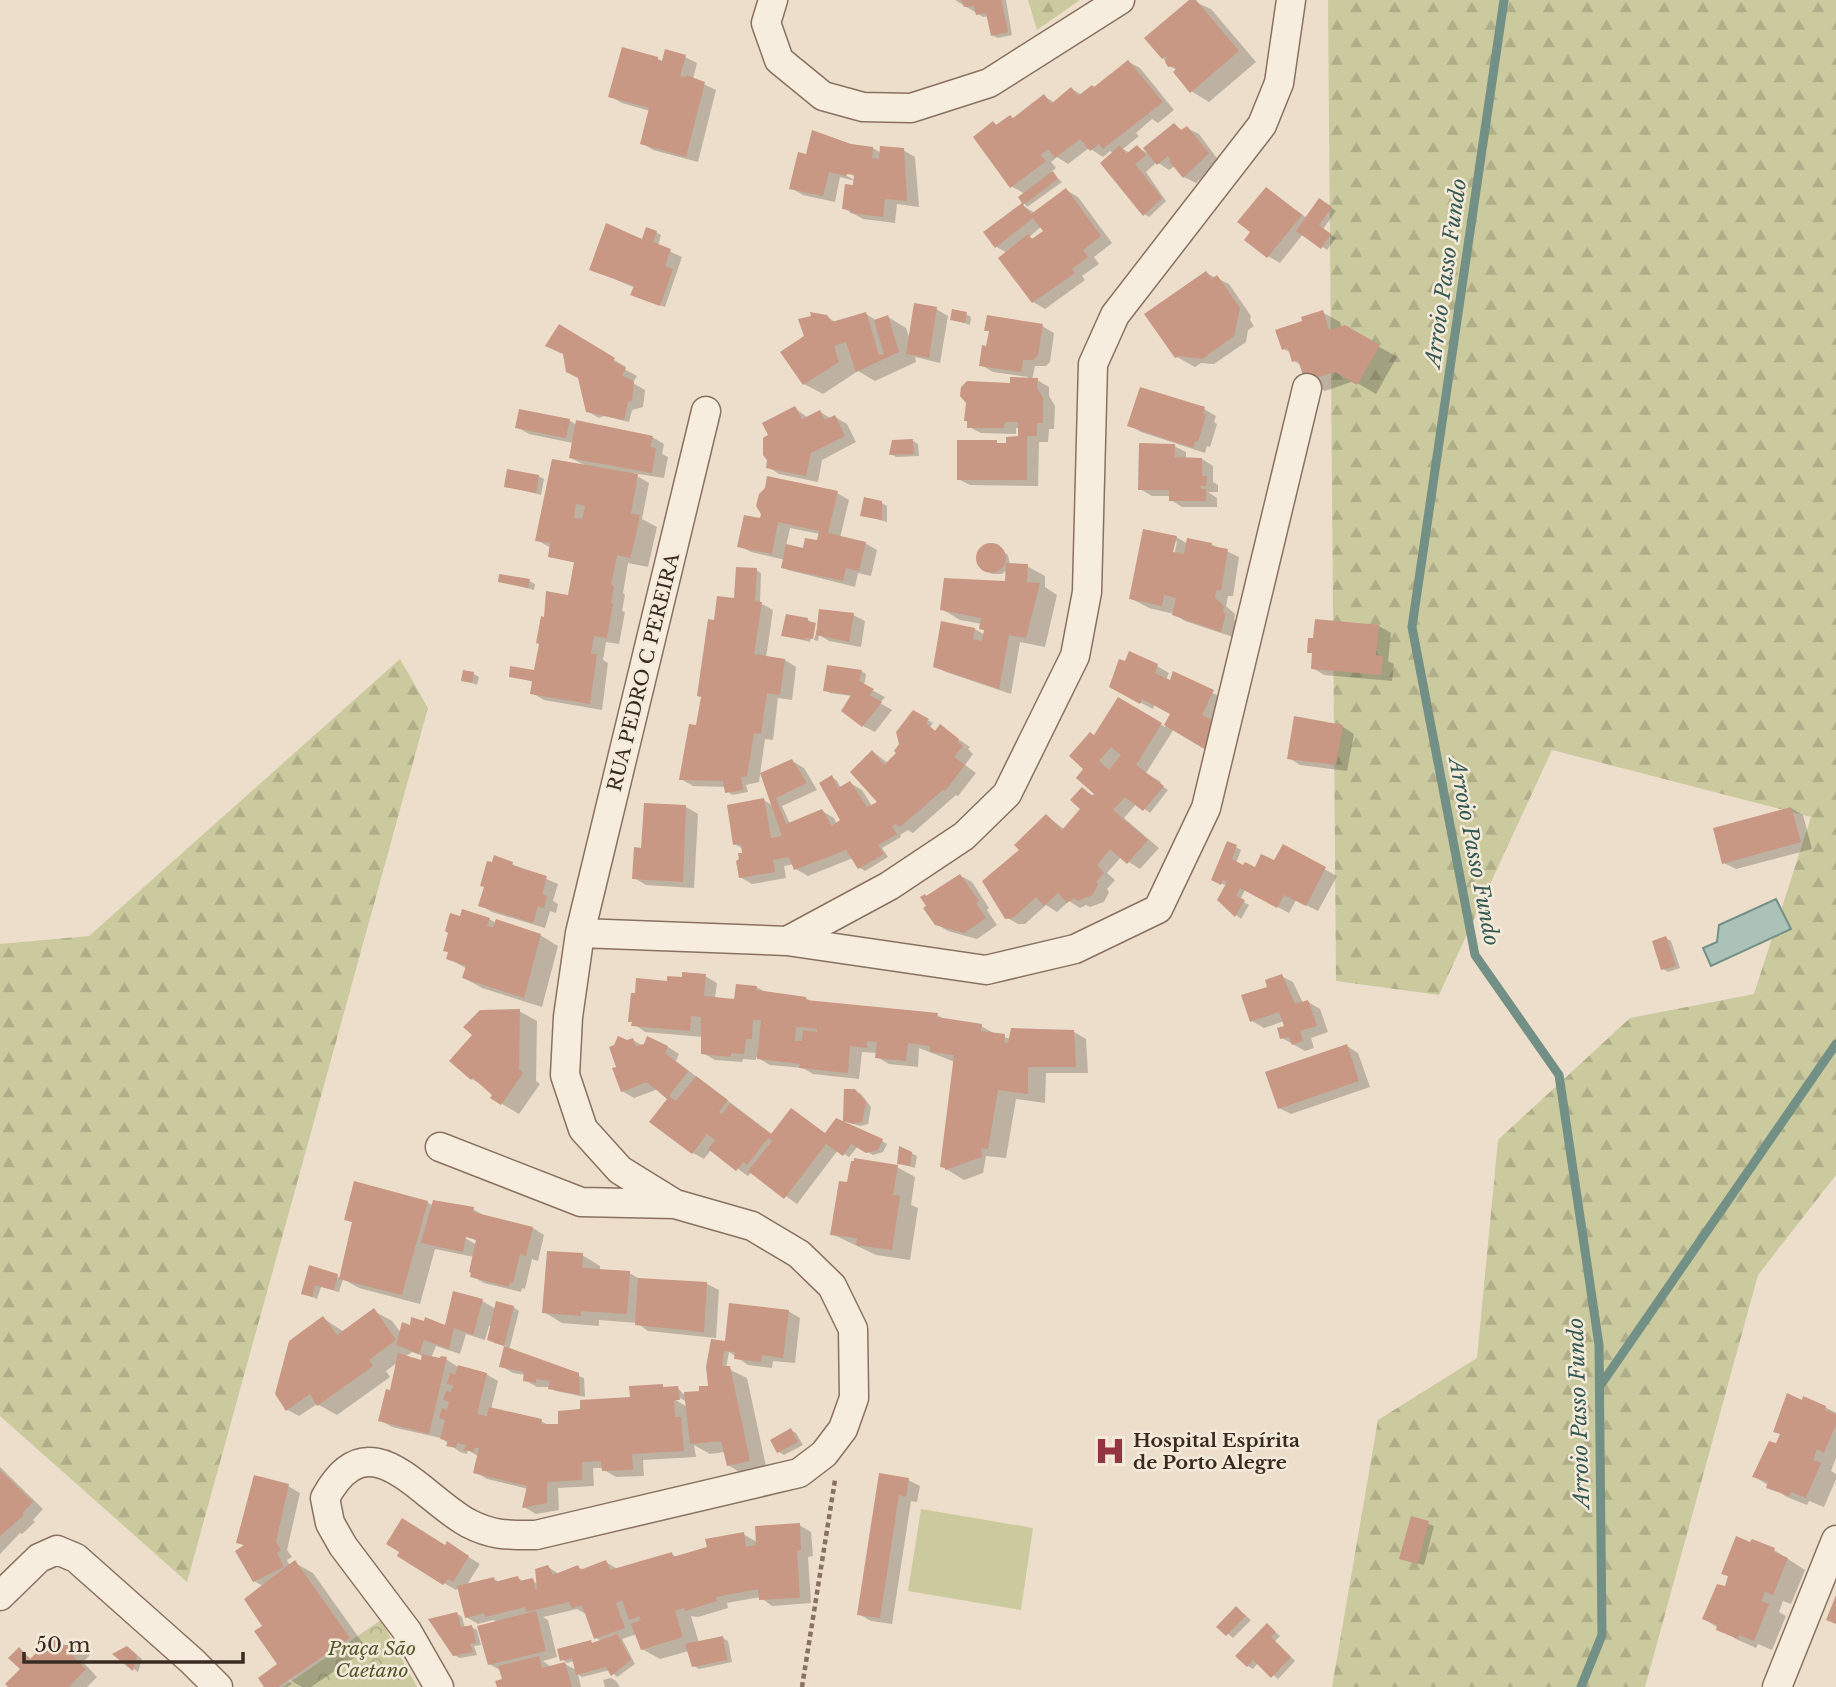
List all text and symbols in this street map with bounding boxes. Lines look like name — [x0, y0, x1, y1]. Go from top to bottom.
water label: Arroio Passo Fundo — [1419, 177, 1472, 372]
street label: RUA PEDRO C PEREIRA — [603, 550, 684, 794]
water label: Arroio Passo Fundo — [1442, 753, 1505, 948]
water label: Arroio Passo Fundo — [1563, 1317, 1595, 1512]
place label: Hospital Espírita de Porto Alegre — [1133, 1429, 1300, 1474]
hospital icon: Hospital Espírita de Porto Alegre — [1093, 1434, 1127, 1468]
scale bar — [24, 1620, 243, 1664]
text: 50 m — [35, 1632, 91, 1658]
park label: Praça São Caetano — [327, 1637, 416, 1682]

